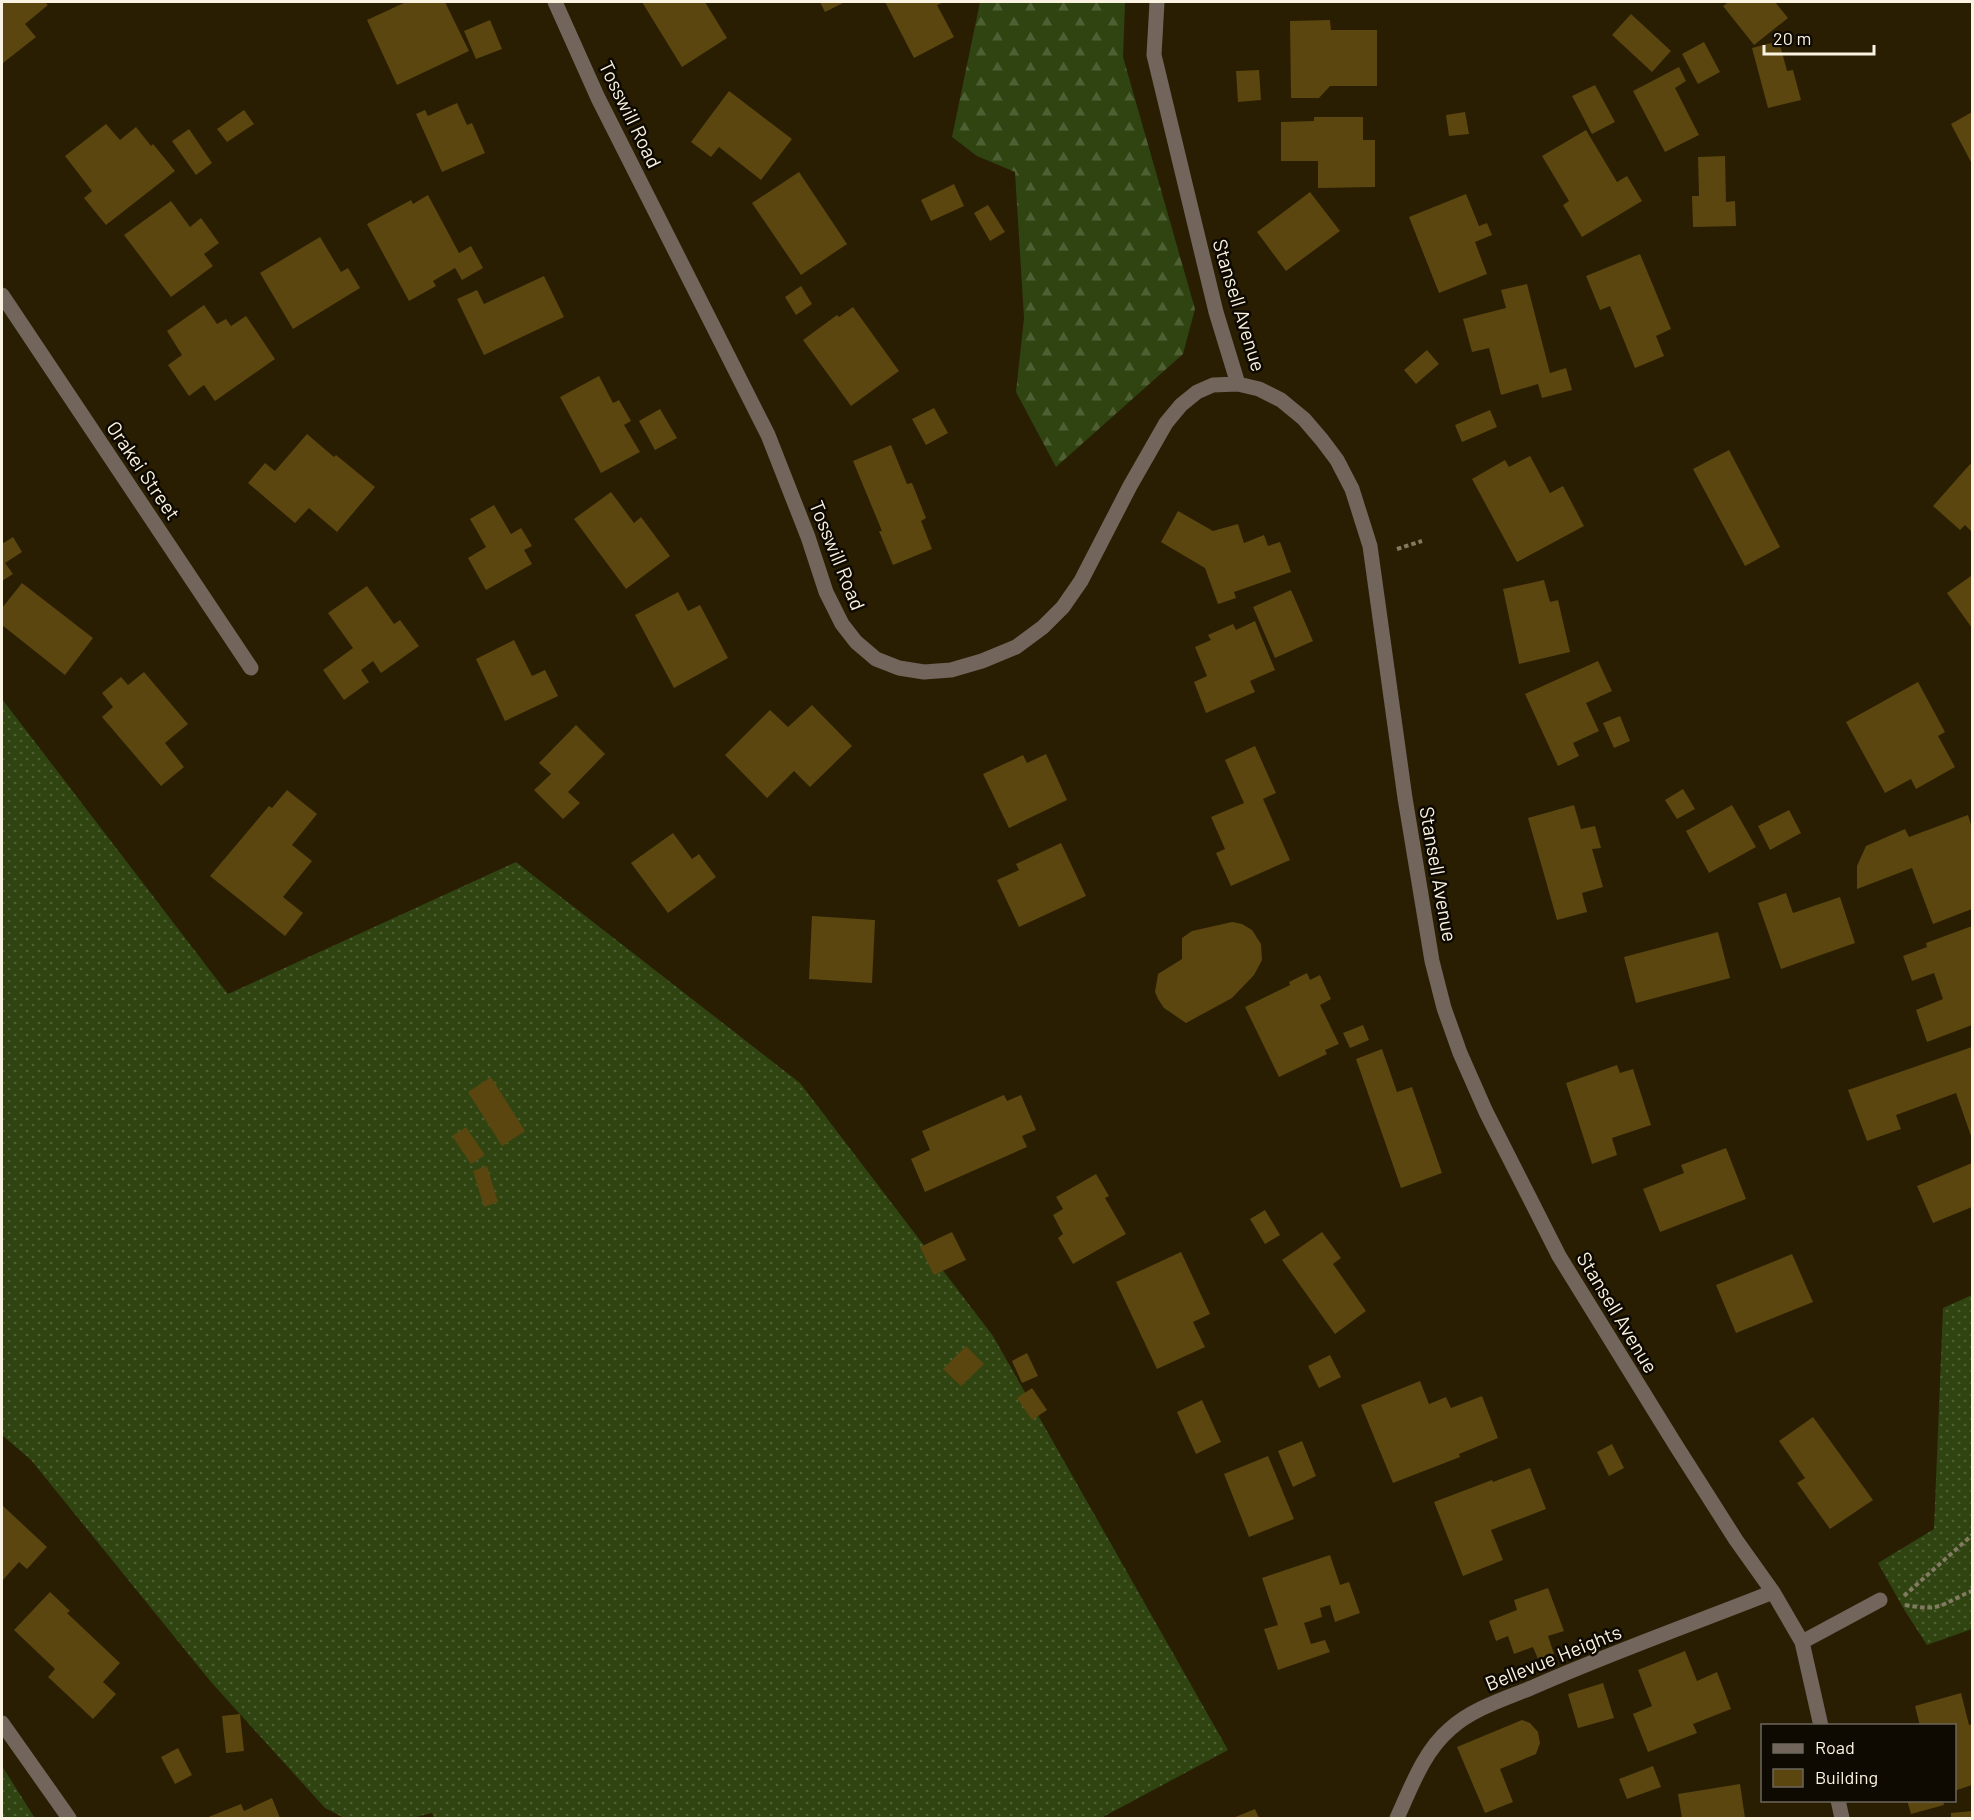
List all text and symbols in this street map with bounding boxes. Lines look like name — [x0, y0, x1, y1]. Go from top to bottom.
scale bar — [1764, 18, 1874, 56]
text: 20 m — [1773, 27, 1811, 49]
street label: Tosswill Road — [595, 57, 667, 171]
street label: Stansell Avenue — [1208, 236, 1272, 374]
street label: Orakei Street — [102, 416, 186, 524]
street label: Tosswill Road — [805, 497, 871, 613]
street label: Stansell Avenue — [1415, 804, 1463, 944]
street label: Stansell Avenue — [1572, 1247, 1664, 1377]
street label: Bellevue Heights — [1481, 1619, 1625, 1695]
legend — [1761, 1724, 1956, 1802]
text: Road — [1815, 1736, 1855, 1758]
text: Building — [1815, 1766, 1878, 1788]

